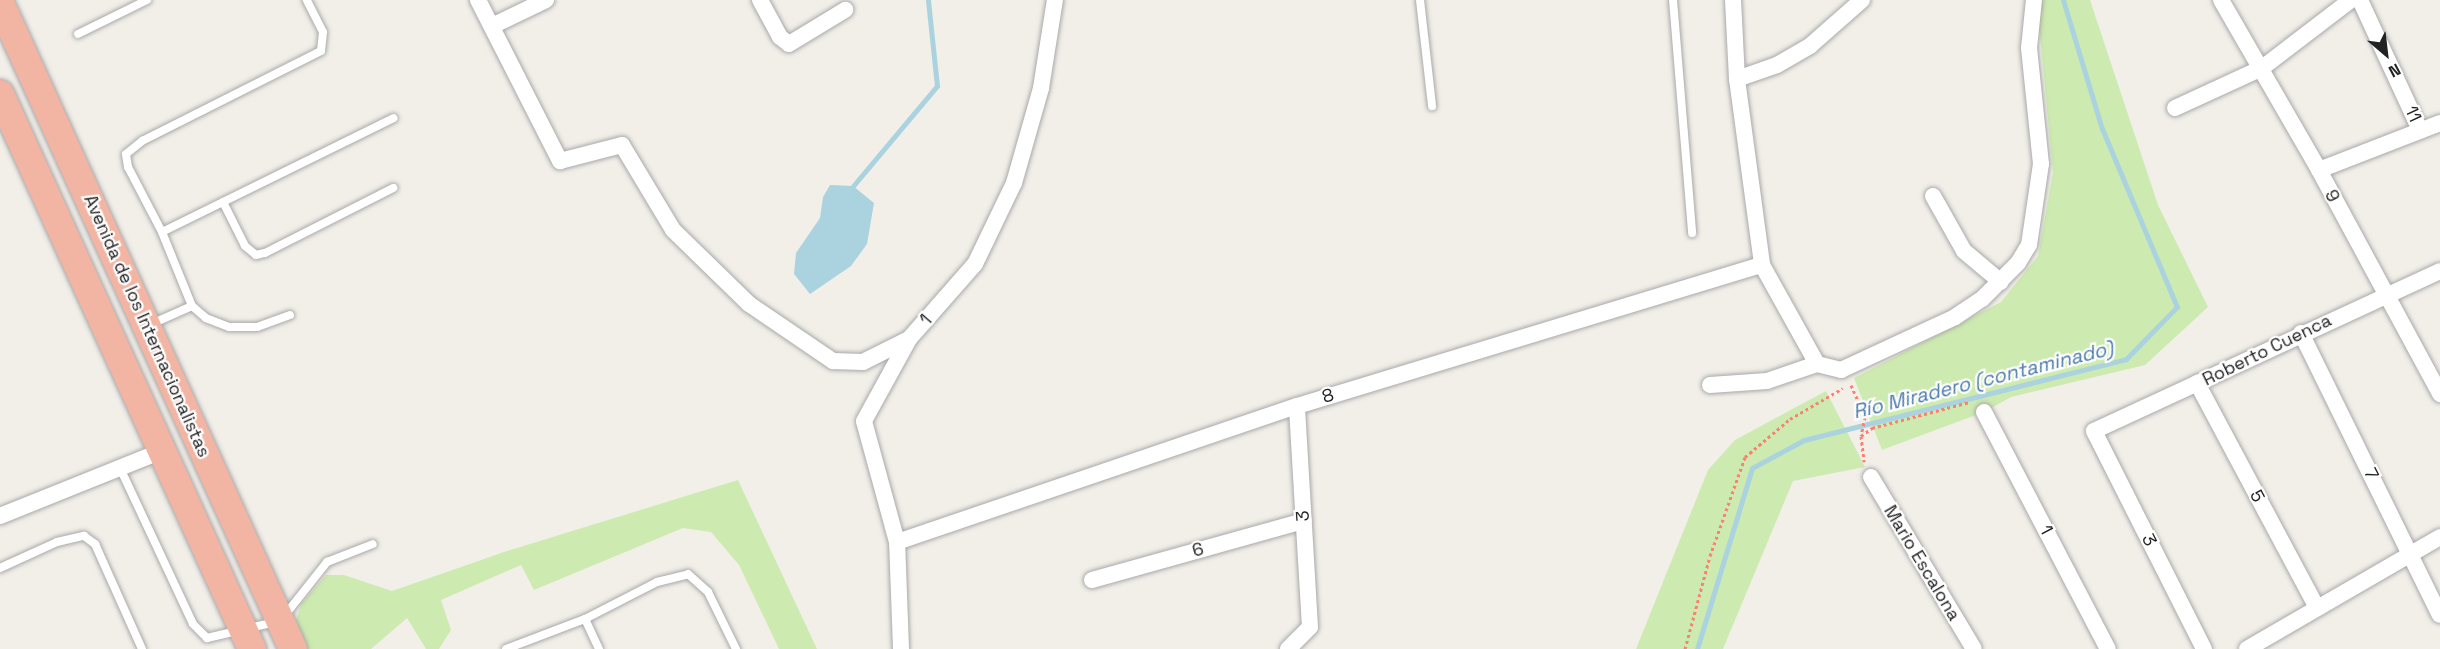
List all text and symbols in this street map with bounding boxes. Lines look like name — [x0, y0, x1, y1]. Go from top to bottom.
north arrow — [2356, 24, 2416, 84]
text: N — [2385, 59, 2404, 82]
street label: 11 — [2400, 103, 2426, 125]
street label: 9 — [2320, 186, 2344, 206]
street label: Avenida de los Internacionalistas — [79, 191, 215, 461]
street label: Roberto Cuenca — [2199, 309, 2335, 391]
street label: 1 — [915, 310, 937, 330]
water label: Río Miradero (contaminado) — [1850, 336, 2116, 424]
street label: 8 — [1319, 384, 1337, 408]
street label: 7 — [2359, 465, 2383, 483]
street label: 5 — [2245, 486, 2269, 506]
street label: Mario Escalona — [1879, 501, 1965, 625]
street label: 3 — [1292, 510, 1314, 522]
street label: 1 — [2035, 522, 2057, 538]
street label: 3 — [2137, 530, 2161, 550]
street label: 6 — [1190, 538, 1206, 562]

